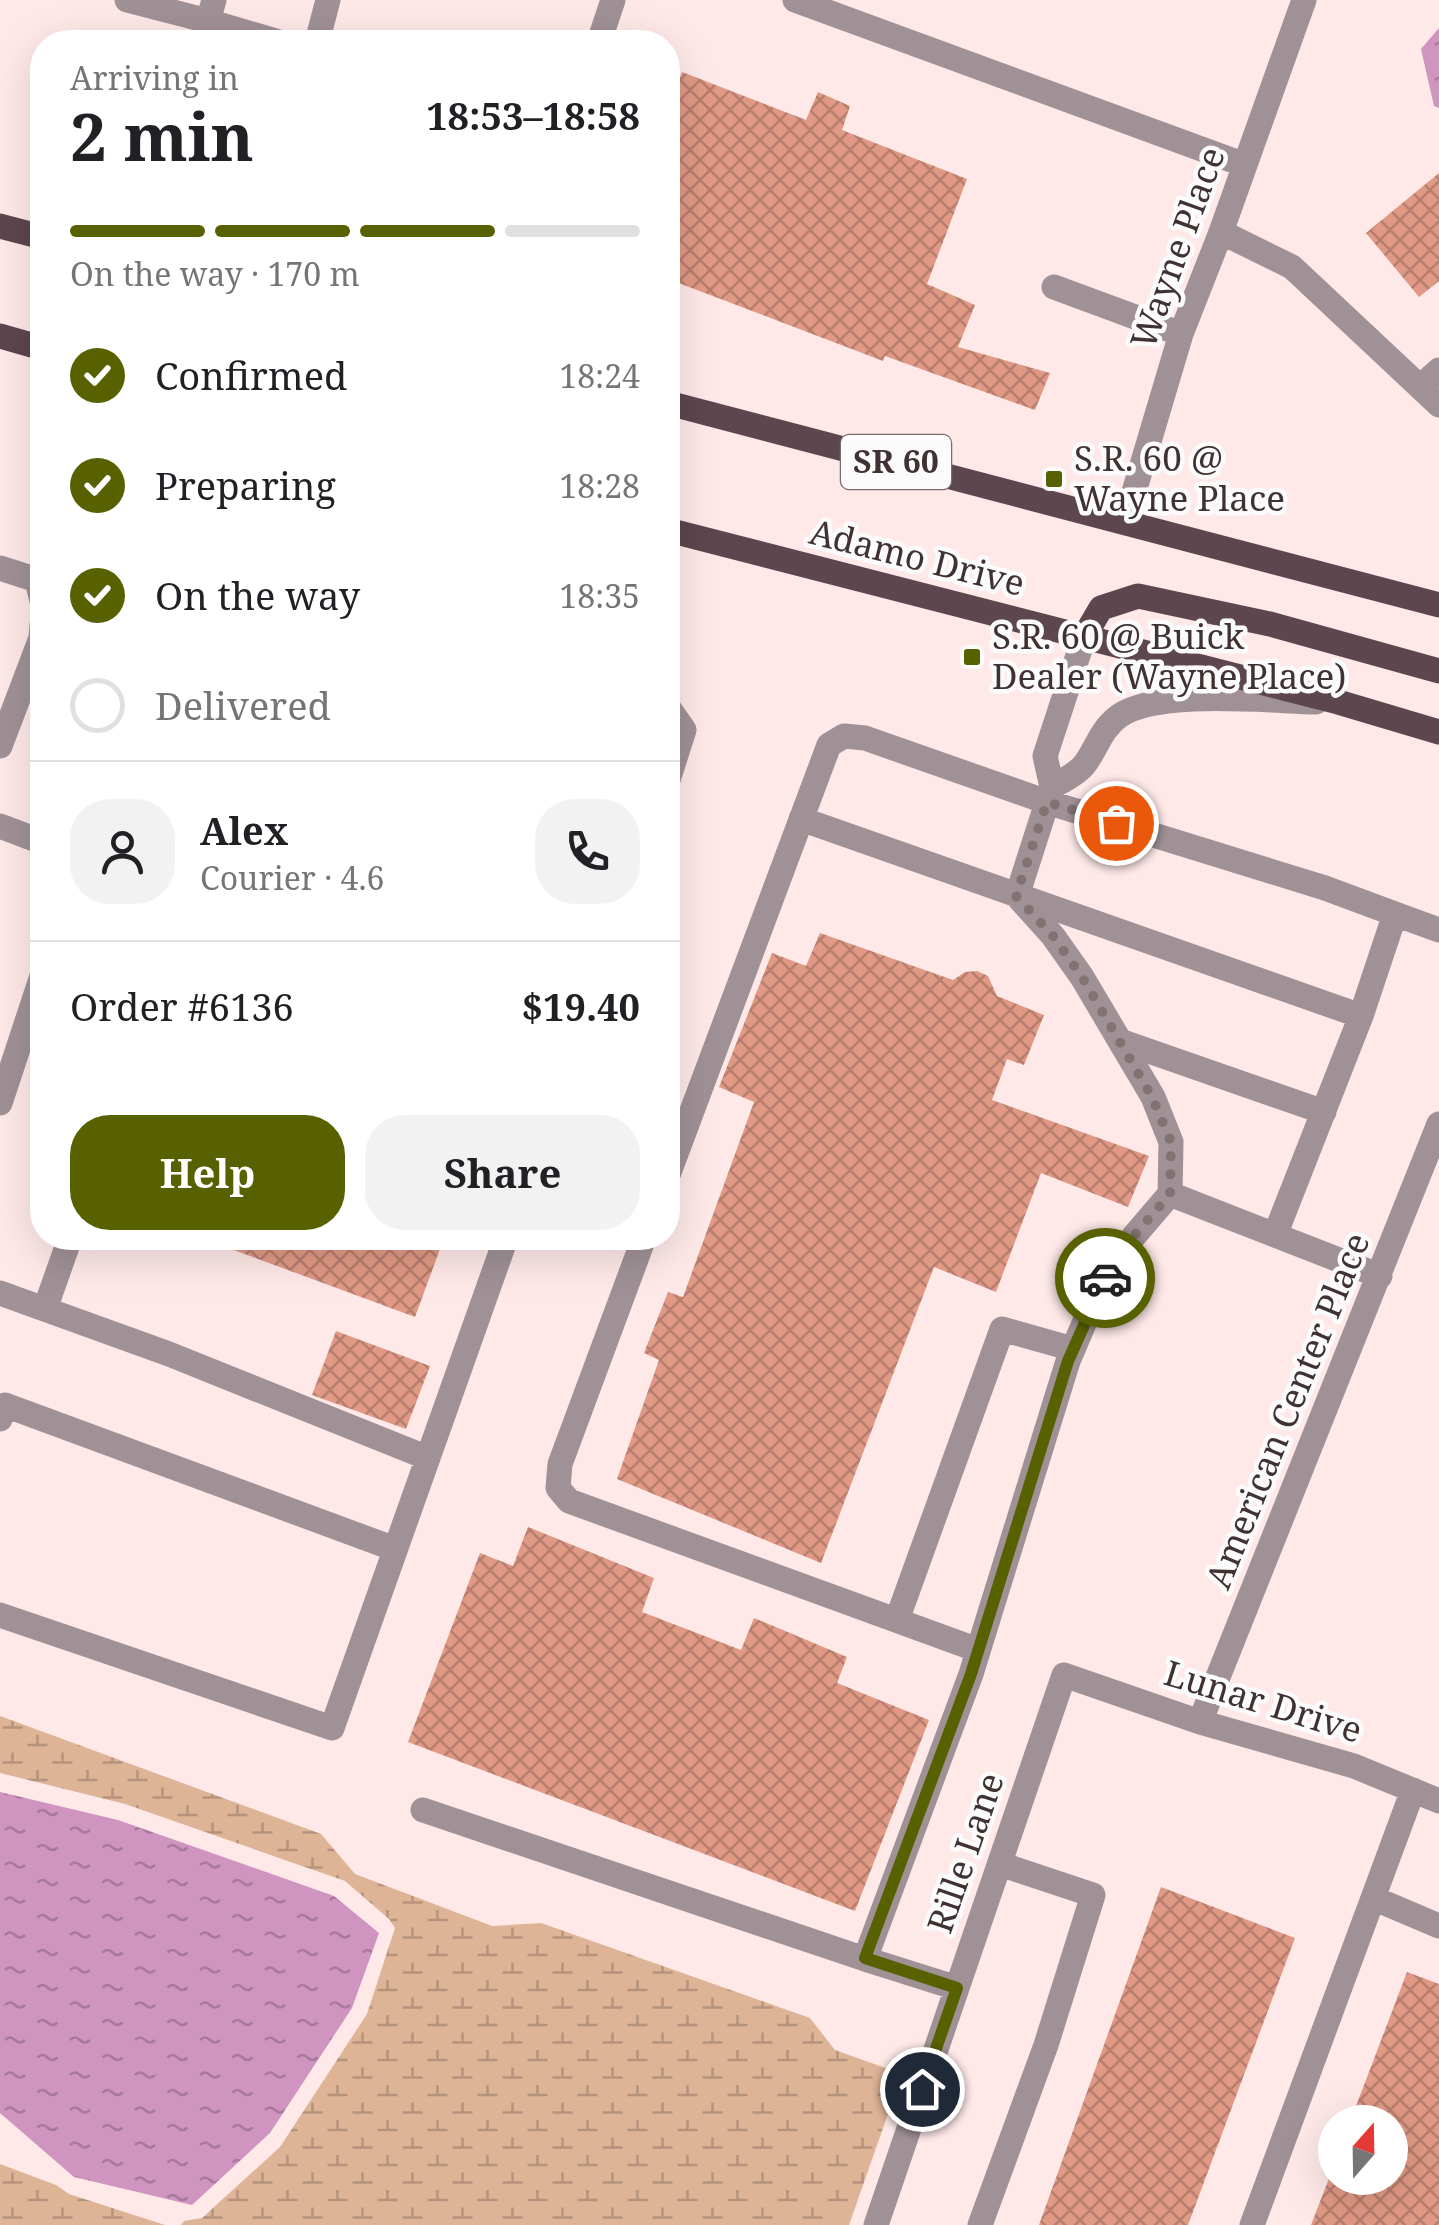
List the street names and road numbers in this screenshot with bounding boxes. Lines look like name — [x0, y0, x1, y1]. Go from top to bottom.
street label: Wayne Place — [1118, 140, 1235, 355]
road number: SR 60 — [841, 435, 951, 489]
street label: Adamo Drive — [805, 507, 1030, 606]
street label: American Center Place — [1194, 1226, 1380, 1595]
street label: Lunar Drive — [1159, 1648, 1368, 1753]
street label: Rille Lane — [915, 1766, 1014, 1939]

